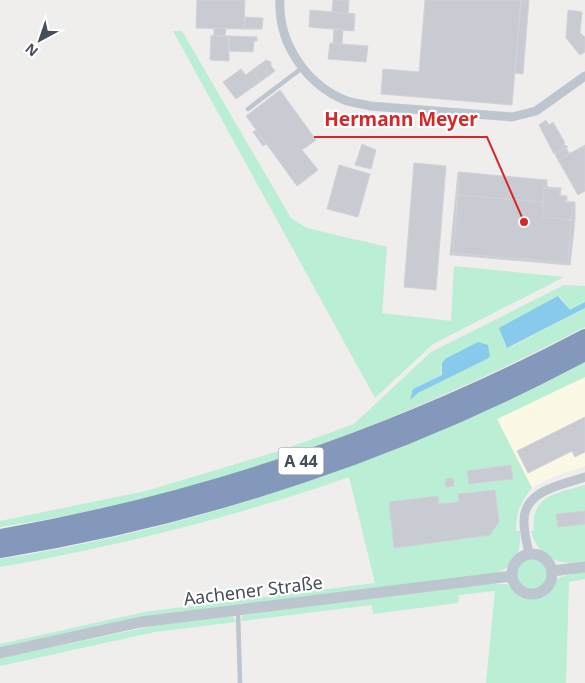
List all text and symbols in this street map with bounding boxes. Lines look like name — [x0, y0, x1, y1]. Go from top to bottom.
north arrow — [15, 15, 65, 65]
text: N — [21, 39, 42, 61]
callout: Hermann Meyer — [314, 103, 487, 137]
text: Hermann Meyer — [324, 106, 478, 132]
road number: A 44 — [278, 448, 324, 474]
street label: Aachener Straße — [182, 570, 324, 610]

